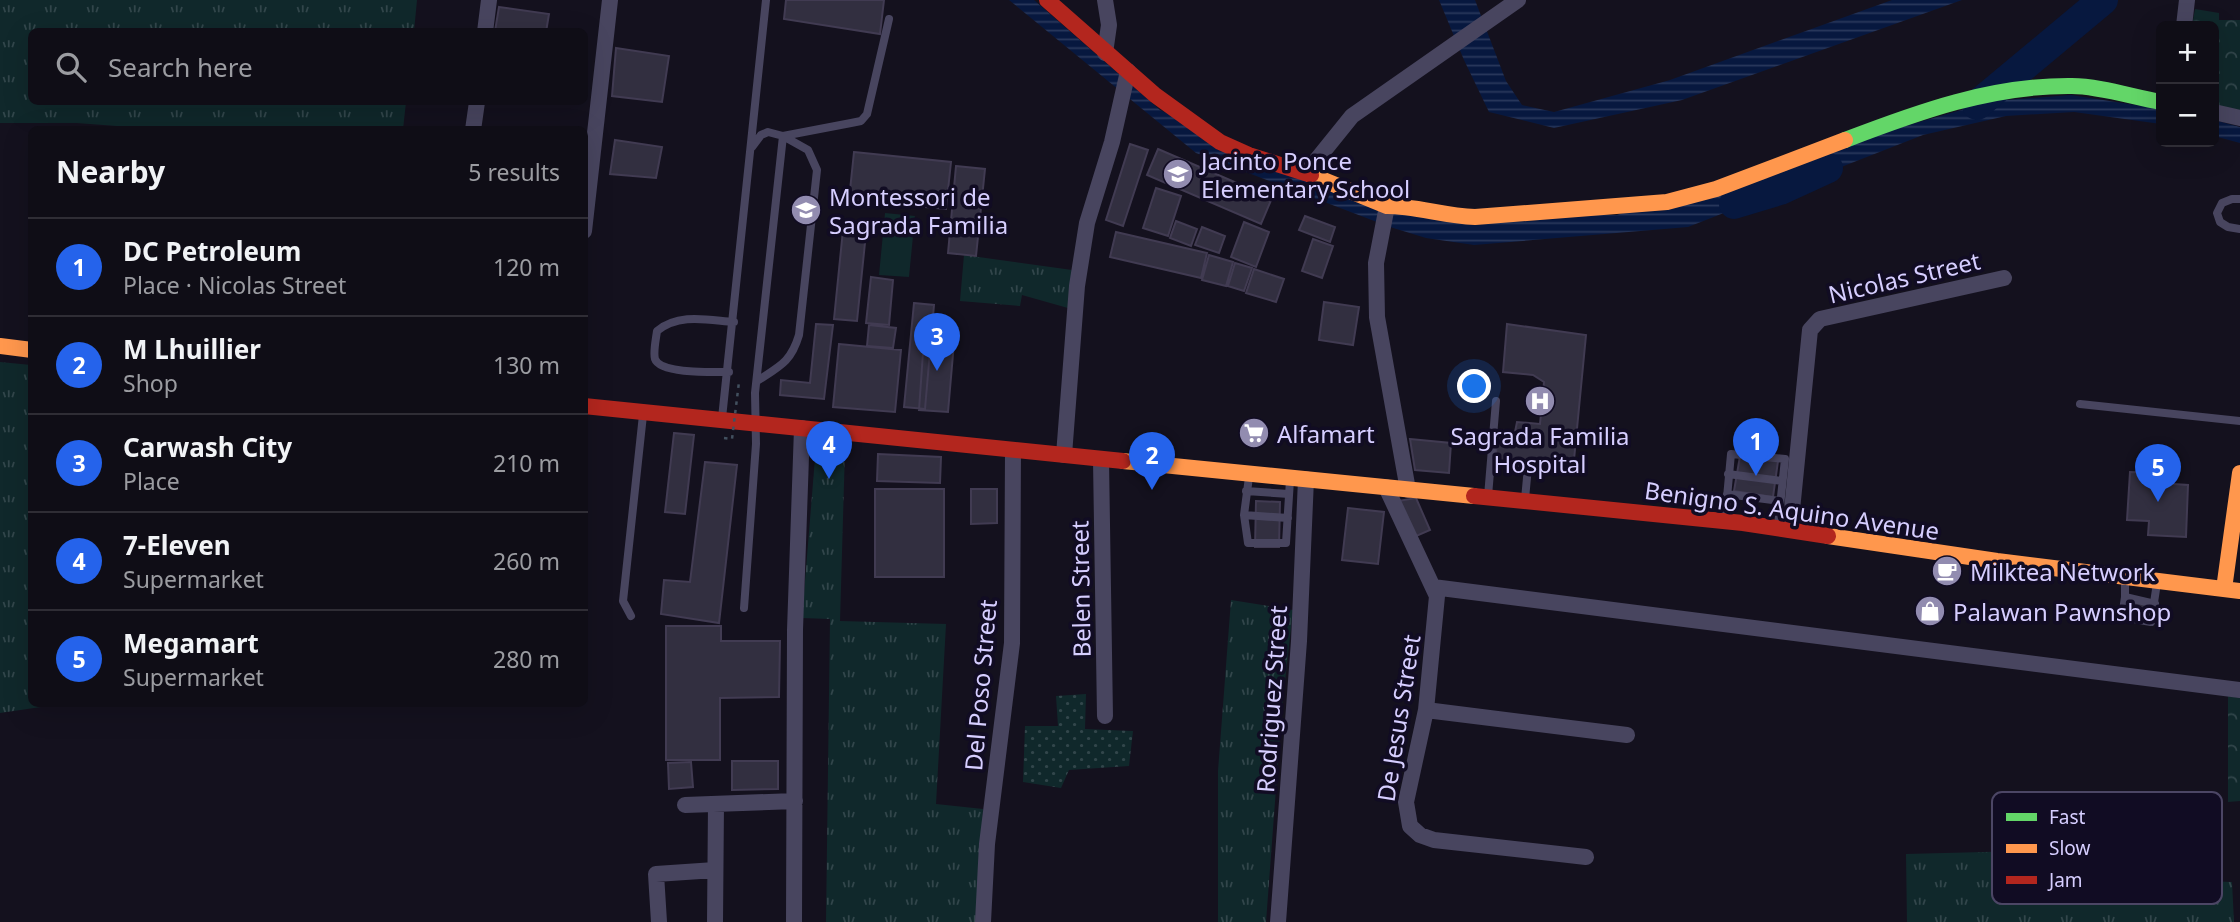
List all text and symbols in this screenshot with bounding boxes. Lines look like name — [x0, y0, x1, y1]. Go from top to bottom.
map controls — [2156, 21, 2219, 147]
button: + — [2156, 21, 2219, 84]
search box — [28, 28, 588, 105]
icon: search — [52, 48, 90, 86]
text: Search here — [108, 49, 253, 85]
button: − — [2156, 84, 2219, 147]
place label: Jacinto Ponce Elementary School — [1199, 144, 1410, 205]
text: Nearby — [56, 151, 165, 192]
text: 5 results — [468, 156, 560, 188]
school or university icon: Jacinto Ponce Elementary School — [1161, 157, 1195, 191]
place label: Montessori de Sagrada Familia — [829, 180, 1008, 241]
school or university icon: Montessori de Sagrada Familia — [789, 193, 823, 227]
text: DC Petroleum — [123, 233, 301, 269]
street label: Nicolas Street — [1825, 243, 1983, 310]
text: 1 — [72, 251, 86, 283]
text: 120 m — [493, 251, 560, 283]
text: Place · Nicolas Street — [123, 269, 346, 301]
pin: 3 — [914, 313, 960, 371]
text: M Lhuillier — [123, 331, 261, 367]
text: 2 — [72, 349, 86, 381]
text: 130 m — [493, 349, 560, 381]
text: Shop — [123, 367, 178, 399]
your location — [1457, 369, 1491, 403]
hospital icon: Sagrada Familia Hospital — [1523, 384, 1557, 418]
supermarket icon: Alfamart — [1237, 416, 1271, 450]
place label: Alfamart — [1277, 417, 1375, 450]
pin: 1 — [1733, 418, 1779, 476]
place label: Sagrada Familia Hospital — [1450, 419, 1630, 480]
pin: 4 — [806, 421, 852, 479]
text: Carwash City — [123, 429, 292, 465]
pin: 2 — [1129, 432, 1175, 490]
pin: 5 — [2135, 444, 2181, 502]
text: 3 — [72, 447, 86, 479]
text: 210 m — [493, 447, 560, 479]
text: Place — [123, 465, 180, 497]
street label: Benigno S. Aquino Avenue — [1642, 473, 1942, 547]
street label: Belen Street — [1062, 520, 1098, 658]
text: 7-Eleven — [123, 527, 231, 563]
text: 4 — [72, 545, 86, 577]
text: 260 m — [493, 545, 560, 577]
cafe icon: Milktea Network — [1930, 554, 1964, 588]
place label: Milktea Network — [1970, 555, 2156, 588]
text: Supermarket — [123, 563, 264, 595]
shop icon: Palawan Pawnshop — [1913, 594, 1947, 628]
place label: Palawan Pawnshop — [1953, 595, 2171, 628]
street label: Del Poso Street — [956, 598, 1004, 772]
street label: Rodriguez Street — [1248, 604, 1294, 794]
text: Megamart — [123, 625, 259, 661]
street label: De Jesus Street — [1369, 632, 1428, 804]
text: 5 — [72, 643, 86, 675]
text: 280 m — [493, 643, 560, 675]
text: Supermarket — [123, 661, 264, 693]
legend — [1992, 792, 2222, 904]
text: Fast — [2049, 804, 2086, 830]
text: Slow — [2049, 835, 2090, 861]
text: Jam — [2047, 867, 2083, 893]

